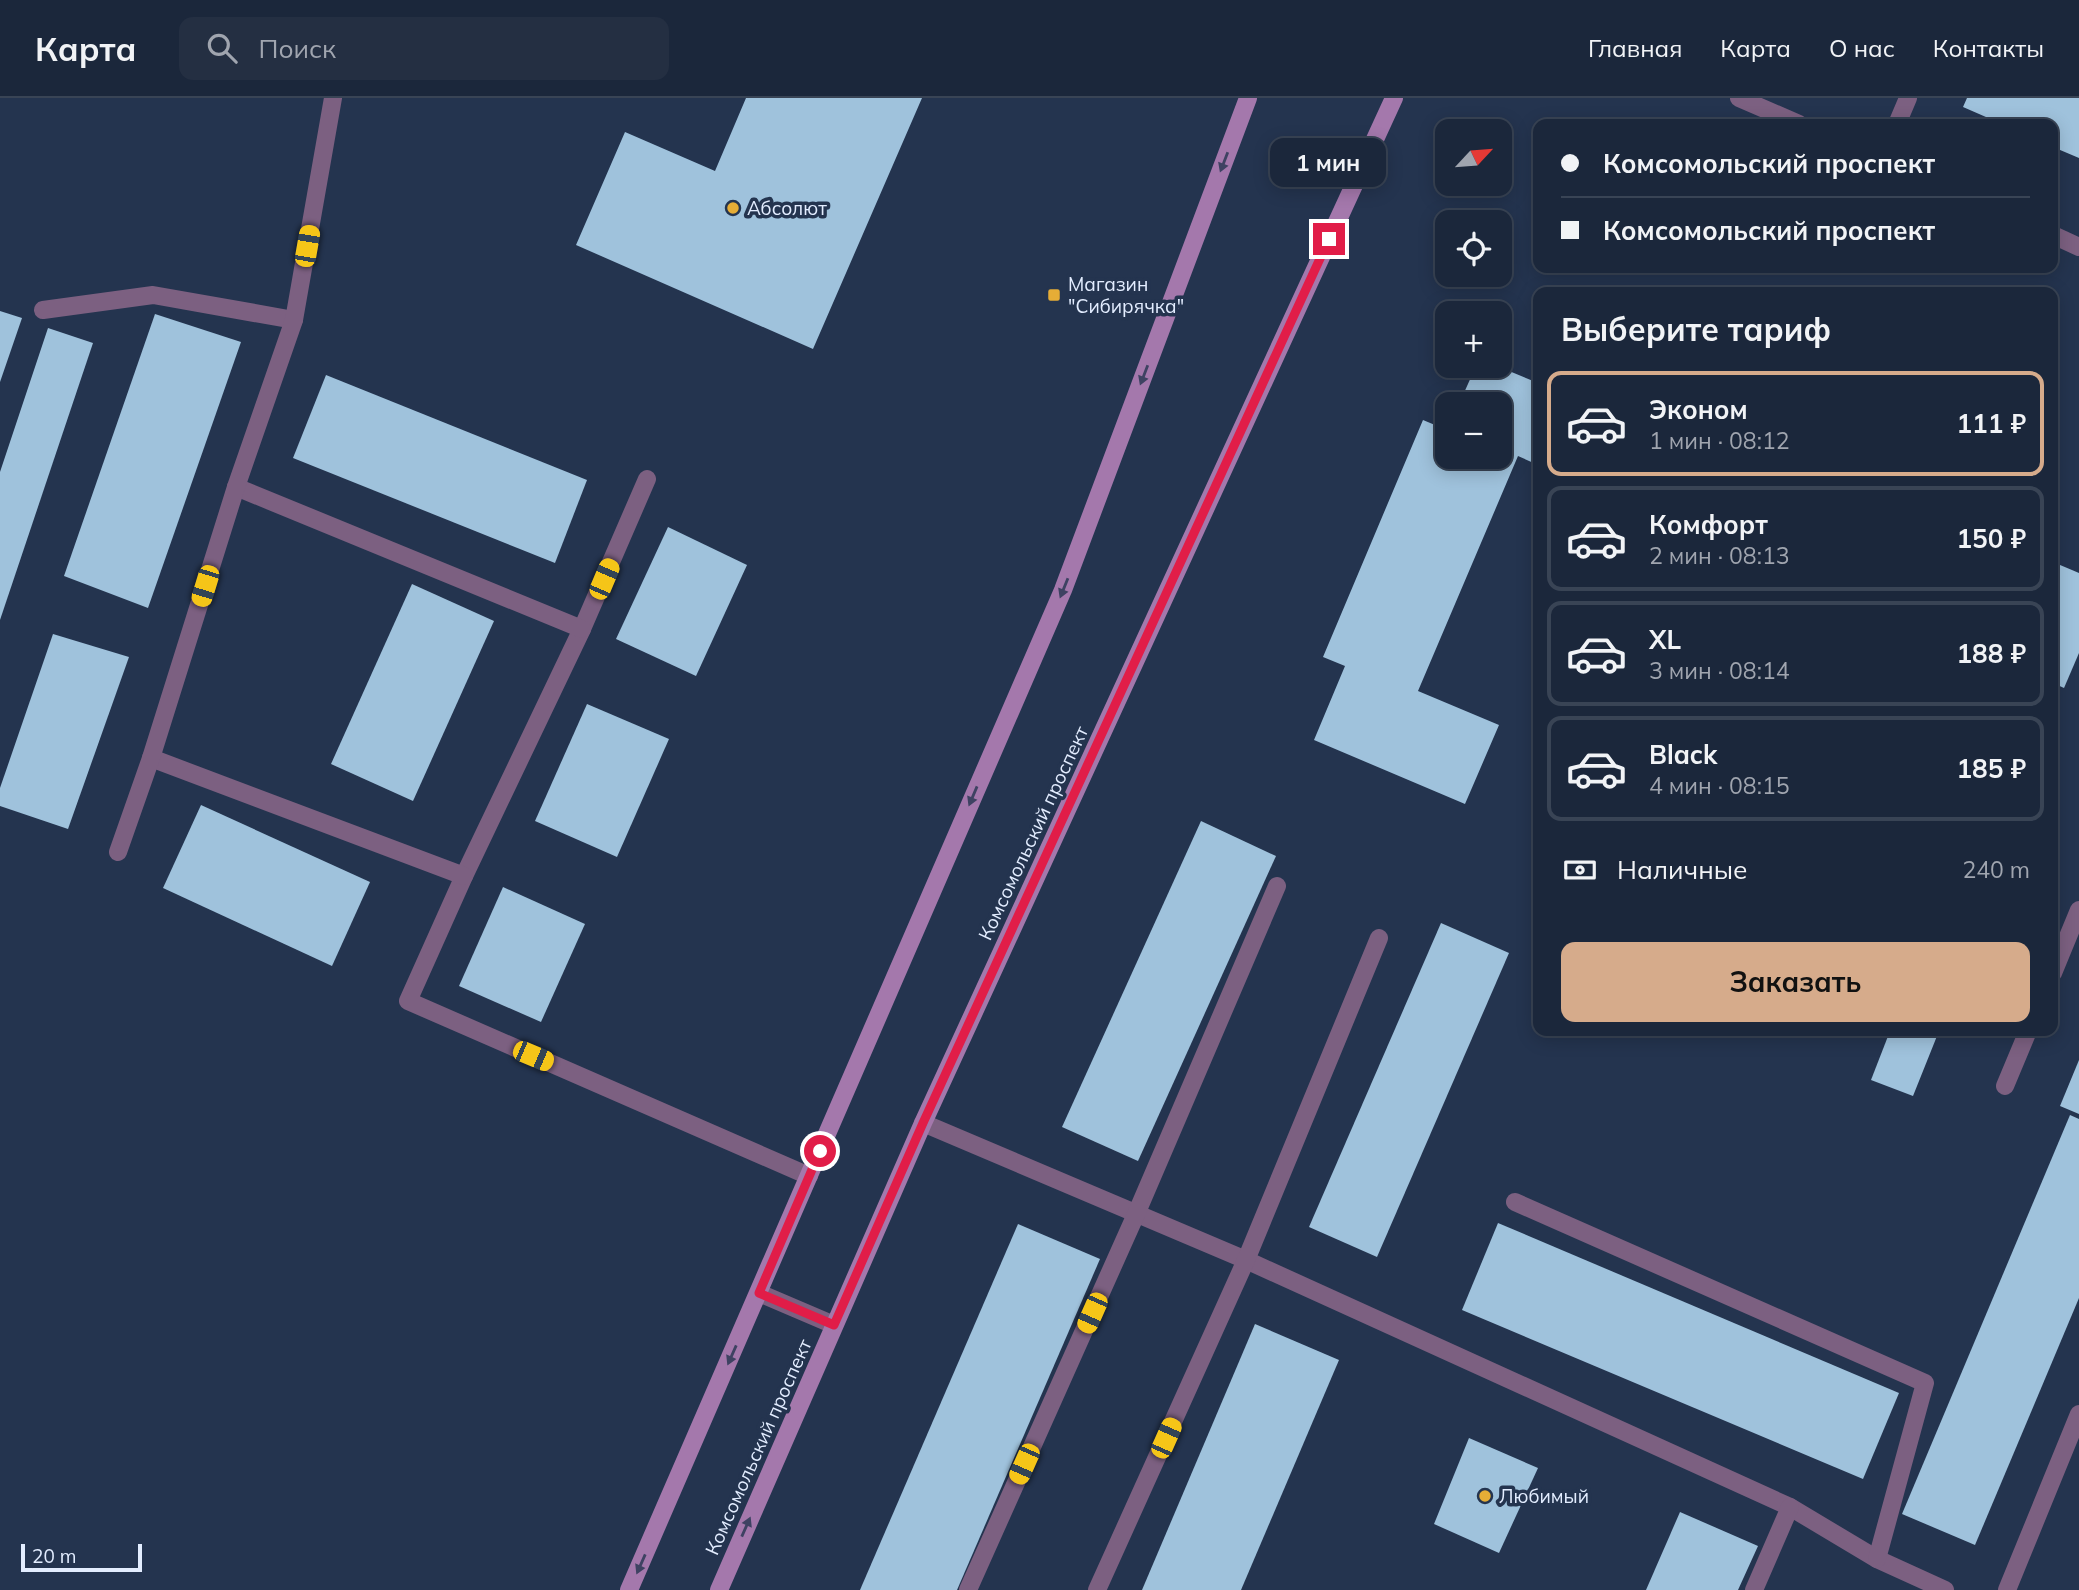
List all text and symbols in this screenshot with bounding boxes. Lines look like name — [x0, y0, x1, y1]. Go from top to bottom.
search box — [179, 17, 669, 80]
text: Карта — [35, 28, 137, 69]
icon: search — [203, 29, 241, 67]
text: Поиск — [259, 32, 336, 65]
text: Главная — [1588, 33, 1682, 63]
text: Карта — [1720, 33, 1791, 63]
text: О нас — [1829, 33, 1895, 63]
text: Контакты — [1933, 33, 2044, 63]
north arrow — [1435, 119, 1512, 196]
map controls — [1435, 119, 1512, 469]
callout: 1 мин — [1271, 138, 1387, 186]
text: Комсомольский проспект — [1603, 147, 1935, 180]
text: 1 мин — [1296, 148, 1360, 177]
one-way arrow — [1218, 151, 1229, 172]
place label: Абсолют — [747, 196, 827, 220]
marker: Абсолют — [725, 200, 741, 216]
button: locate — [1435, 210, 1512, 287]
text: Комсомольский проспект — [1603, 214, 1935, 247]
car — [294, 223, 321, 269]
route end — [1313, 223, 1345, 255]
place label: Магазин "Сибирячка" — [1068, 272, 1184, 318]
marker: Магазин "Сибирячка" — [1046, 287, 1062, 303]
button: + — [1435, 301, 1512, 378]
text: Выберите тариф — [1561, 309, 1831, 349]
one-way arrow — [1138, 364, 1149, 385]
button: − — [1435, 392, 1512, 469]
icon: car — [1565, 392, 1628, 455]
text: Эконом — [1649, 393, 1748, 426]
text: 111 ₽ — [1956, 407, 2026, 440]
text: 1 мин · 08:12 — [1649, 426, 1789, 455]
icon: car — [1565, 507, 1628, 570]
text: Комфорт — [1649, 508, 1768, 541]
text: 150 ₽ — [1956, 522, 2026, 555]
text: 2 мин · 08:13 — [1649, 541, 1789, 570]
car — [587, 556, 622, 602]
car — [189, 563, 222, 609]
one-way arrow — [1058, 577, 1069, 598]
icon: car — [1565, 622, 1628, 685]
text: XL — [1649, 623, 1681, 656]
text: 188 ₽ — [1956, 637, 2026, 670]
text: 3 мин · 08:14 — [1649, 656, 1789, 685]
street label: Комсомольский проспект — [973, 722, 1093, 944]
icon: car — [1565, 737, 1628, 800]
text: Black — [1649, 738, 1717, 771]
text: 185 ₽ — [1956, 752, 2026, 785]
text: 4 мин · 08:15 — [1649, 771, 1789, 800]
one-way arrow — [968, 786, 979, 807]
icon: cash — [1561, 851, 1599, 889]
text: Наличные — [1617, 853, 1747, 886]
text: 240 m — [1962, 855, 2030, 884]
button: Заказать — [1561, 942, 2030, 1022]
car — [510, 1038, 557, 1074]
route start — [804, 1135, 836, 1167]
car — [1074, 1290, 1111, 1336]
street label: Комсомольский проспект — [700, 1335, 817, 1559]
one-way arrow — [726, 1345, 737, 1366]
car — [1148, 1415, 1185, 1461]
car — [1006, 1441, 1043, 1487]
place label: Любимый — [1499, 1484, 1589, 1508]
marker: Любимый — [1477, 1488, 1493, 1504]
one-way arrow — [741, 1517, 752, 1538]
scale bar — [21, 1541, 142, 1573]
text: 20 m — [32, 1544, 76, 1568]
one-way arrow — [635, 1553, 646, 1574]

